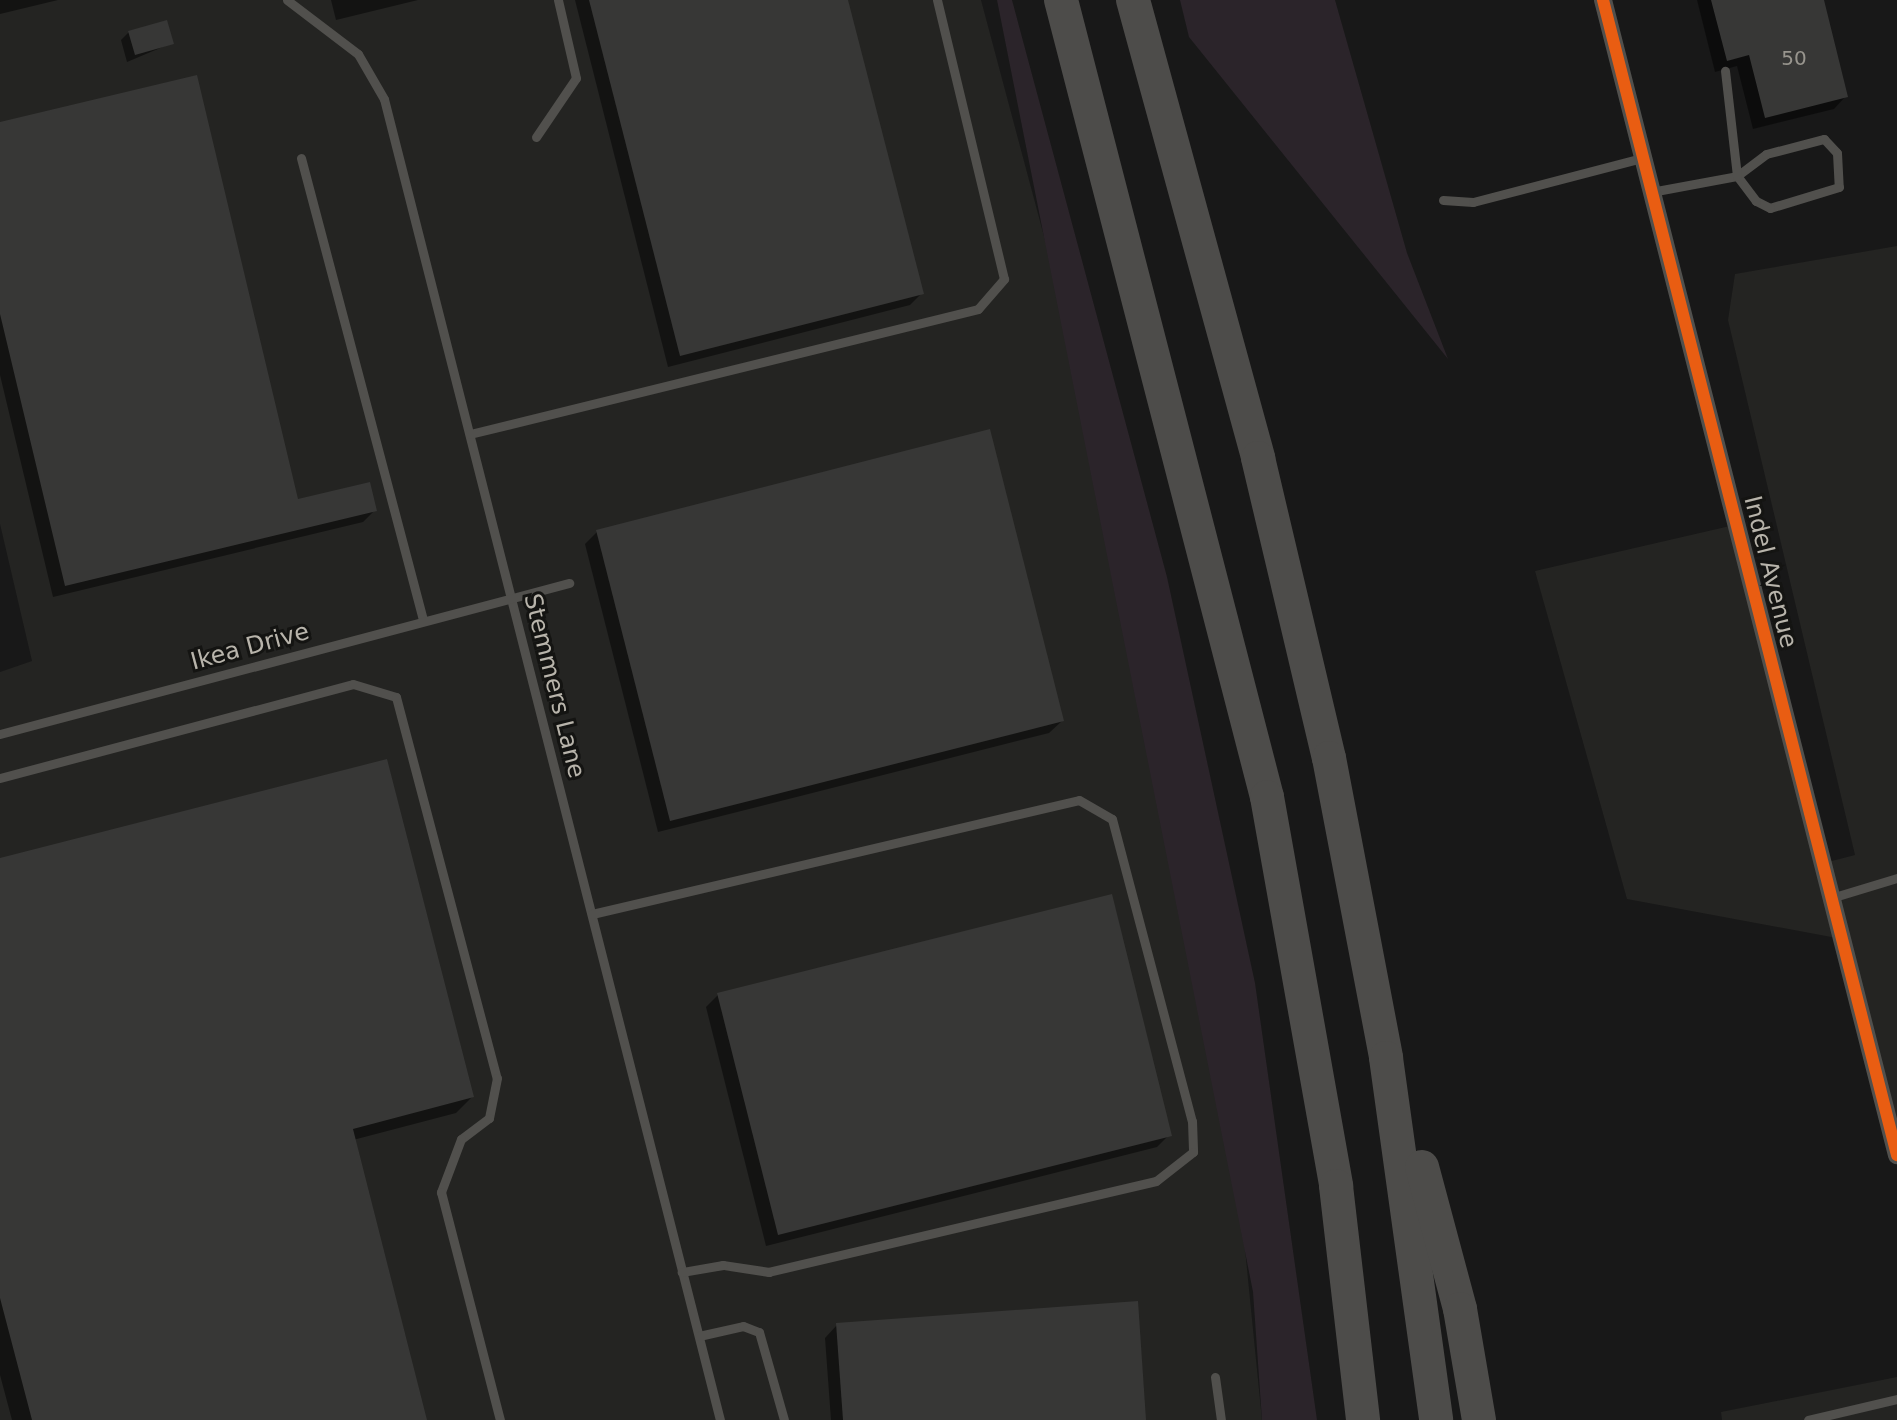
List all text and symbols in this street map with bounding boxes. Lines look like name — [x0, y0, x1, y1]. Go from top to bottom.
house number: 50 — [1781, 46, 1807, 70]
street label: Indel Avenue — [1737, 493, 1803, 651]
street label: Stemmers Lane — [517, 591, 591, 781]
street label: Ikea Drive — [188, 617, 312, 677]

